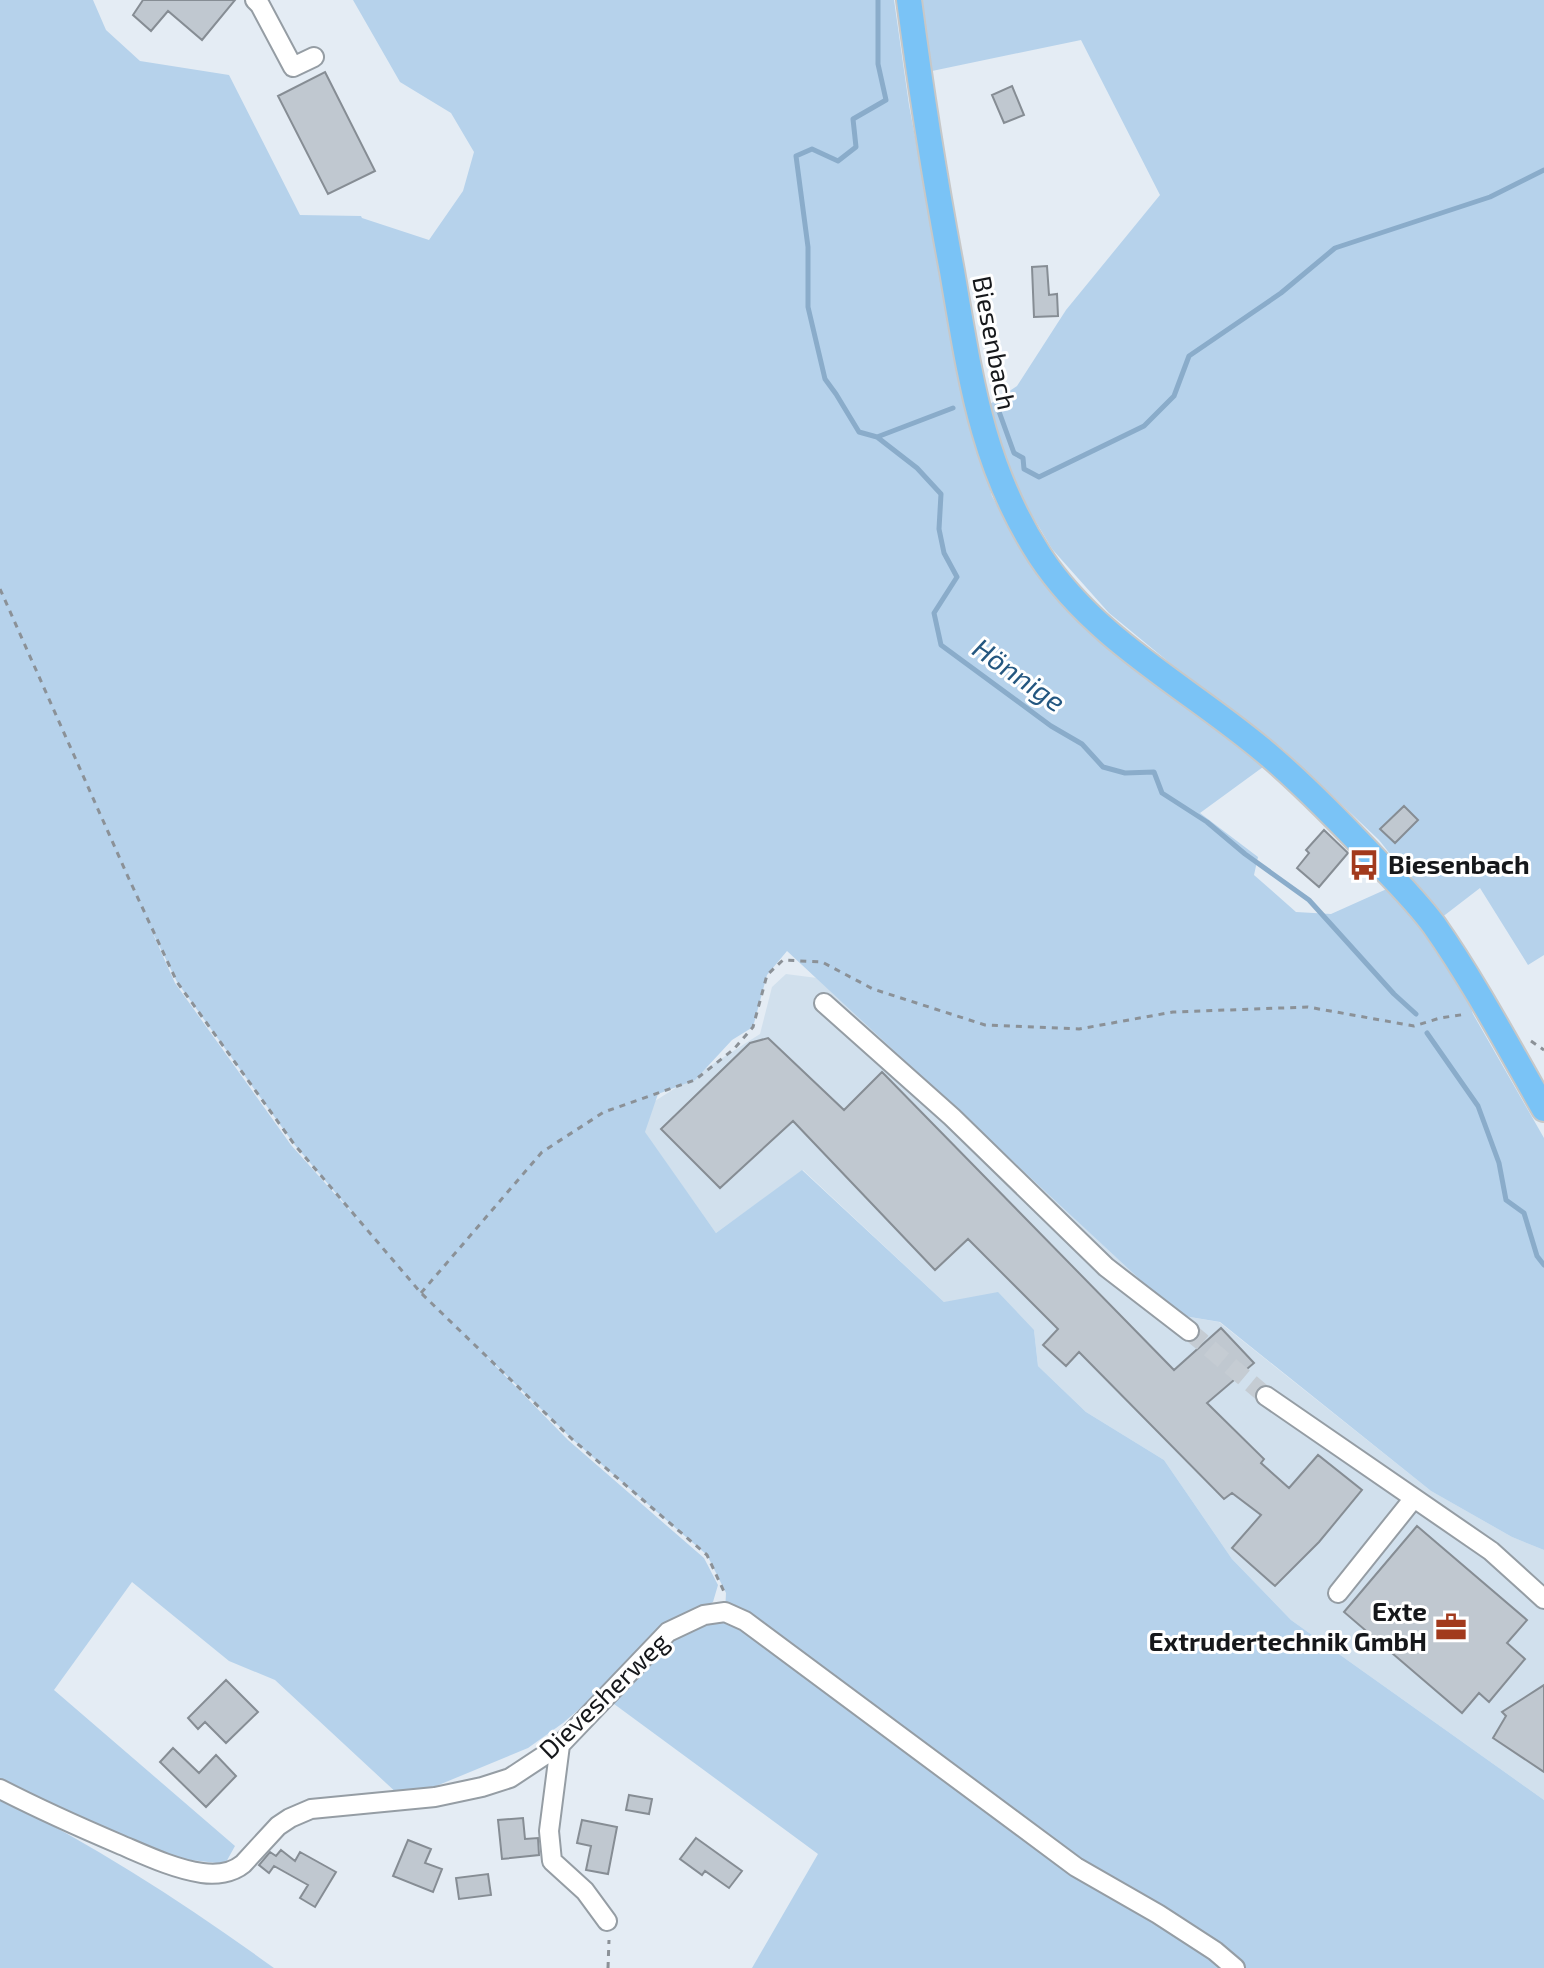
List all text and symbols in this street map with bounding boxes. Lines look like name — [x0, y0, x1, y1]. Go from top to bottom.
street label: Biesenbach — [967, 273, 1024, 412]
water label: Hönnige — [967, 630, 1072, 718]
bus stop icon: Biesenbach — [1347, 848, 1381, 882]
place label: Biesenbach — [1388, 848, 1530, 879]
place label: Exte Extrudertechnik GmbH — [1149, 1595, 1427, 1656]
office icon: Exte Extrudertechnik GmbH — [1434, 1610, 1468, 1644]
street label: Dievesherweg — [532, 1626, 674, 1764]

